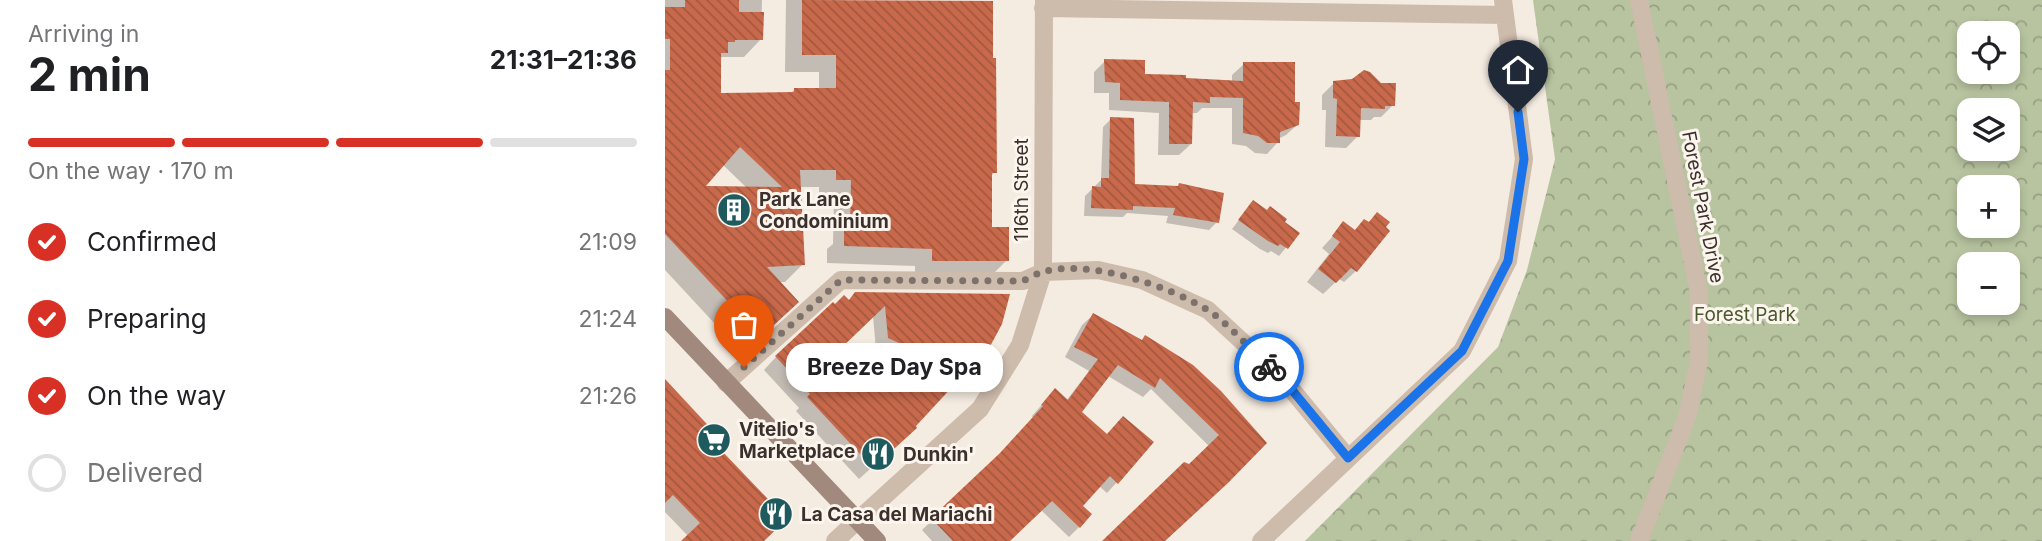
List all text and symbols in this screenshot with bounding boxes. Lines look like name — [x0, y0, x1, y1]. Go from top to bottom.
text: Arriving in — [28, 20, 139, 48]
map controls — [1957, 21, 2020, 315]
button: locate — [1957, 21, 2020, 84]
pin — [1488, 40, 1548, 112]
text: 21:31–21:36 — [490, 44, 637, 75]
text: 2 min — [28, 46, 151, 102]
icon: home — [1499, 51, 1537, 89]
button: layers — [1957, 98, 2020, 161]
street label: Forest Park Drive — [1677, 129, 1729, 285]
street label: 116th Street — [1010, 138, 1033, 242]
text: On the way · 170 m — [28, 157, 234, 185]
button: + — [1957, 175, 2020, 238]
place label: Park Lane Condominium — [759, 188, 889, 233]
building icon: Park Lane Condominium — [715, 191, 753, 229]
icon: check — [28, 223, 66, 261]
text: Confirmed — [87, 226, 217, 257]
text: 21:09 — [578, 228, 637, 256]
button: − — [1957, 252, 2020, 315]
pin — [714, 295, 774, 367]
icon: check — [28, 300, 66, 338]
text: Preparing — [87, 303, 207, 334]
park label: Forest Park — [1694, 303, 1797, 326]
text: 21:24 — [578, 305, 637, 333]
icon: bag — [725, 306, 763, 344]
courier — [1234, 332, 1304, 402]
callout: Breeze Day Spa — [786, 342, 1003, 392]
icon: bike — [1250, 348, 1288, 386]
text: Breeze Day Spa — [807, 353, 982, 381]
icon: check — [28, 377, 66, 415]
text: On the way — [87, 380, 226, 411]
text: 21:26 — [579, 382, 637, 410]
place label: Vitelio's Marketplace — [739, 418, 855, 463]
supermarket icon: Vitelio's Marketplace — [695, 421, 733, 459]
restaurant icon: Dunkin' — [859, 435, 897, 473]
place label: Dunkin' — [903, 443, 974, 466]
text: Delivered — [87, 457, 203, 488]
restaurant icon: La Casa del Mariachi — [757, 495, 795, 533]
place label: La Casa del Mariachi — [801, 503, 992, 526]

